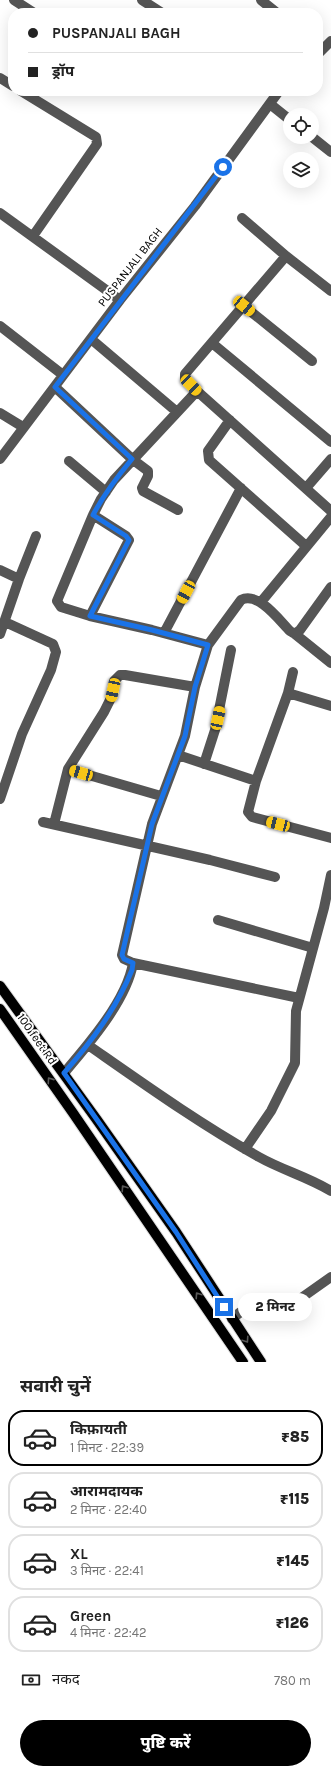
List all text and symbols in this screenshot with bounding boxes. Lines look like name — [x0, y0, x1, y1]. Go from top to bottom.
text: PUSPANJALI BAGH — [52, 24, 181, 42]
text: ड्रॉप — [52, 62, 74, 80]
map controls — [283, 108, 319, 188]
button: locate — [283, 108, 319, 144]
button: layers — [283, 152, 319, 188]
route start — [214, 158, 232, 176]
street label: PUSPANJALI BAGH — [95, 225, 165, 309]
car — [231, 294, 257, 318]
car — [178, 372, 204, 398]
car — [175, 579, 197, 605]
car — [105, 677, 121, 703]
car — [210, 705, 226, 731]
car — [68, 764, 94, 782]
car — [265, 815, 291, 833]
street label: 100 feet Rd — [14, 1011, 60, 1067]
one-way arrow — [48, 1078, 55, 1085]
one-way arrow — [121, 1185, 128, 1192]
one-way arrow — [196, 1292, 203, 1299]
callout: 2 मिनट — [238, 1293, 312, 1321]
route end — [215, 1298, 233, 1316]
text: 2 मिनट — [255, 1299, 295, 1314]
one-way arrow — [241, 1335, 248, 1342]
text: सवारी चुनें — [20, 1375, 91, 1397]
icon: car — [22, 1420, 58, 1456]
text: किफ़ायती — [70, 1420, 127, 1438]
text: ₹85 — [281, 1428, 309, 1446]
text: 1 मिनट · 22:39 — [70, 1440, 144, 1455]
icon: car — [22, 1482, 58, 1518]
text: आरामदायक — [70, 1482, 143, 1500]
text: ₹115 — [280, 1490, 309, 1508]
text: 2 मिनट · 22:40 — [70, 1502, 147, 1517]
icon: car — [22, 1544, 58, 1580]
text: XL — [70, 1545, 88, 1563]
text: ₹145 — [276, 1552, 309, 1570]
text: 3 मिनट · 22:41 — [70, 1563, 144, 1578]
icon: car — [22, 1606, 58, 1642]
text: Green — [70, 1607, 111, 1625]
text: ₹126 — [275, 1614, 309, 1632]
text: 4 मिनट · 22:42 — [70, 1625, 147, 1640]
icon: cash — [20, 1669, 42, 1691]
text: नकद — [52, 1670, 80, 1688]
text: 780 m — [274, 1673, 311, 1688]
button: पुष्टि करें — [20, 1720, 311, 1766]

